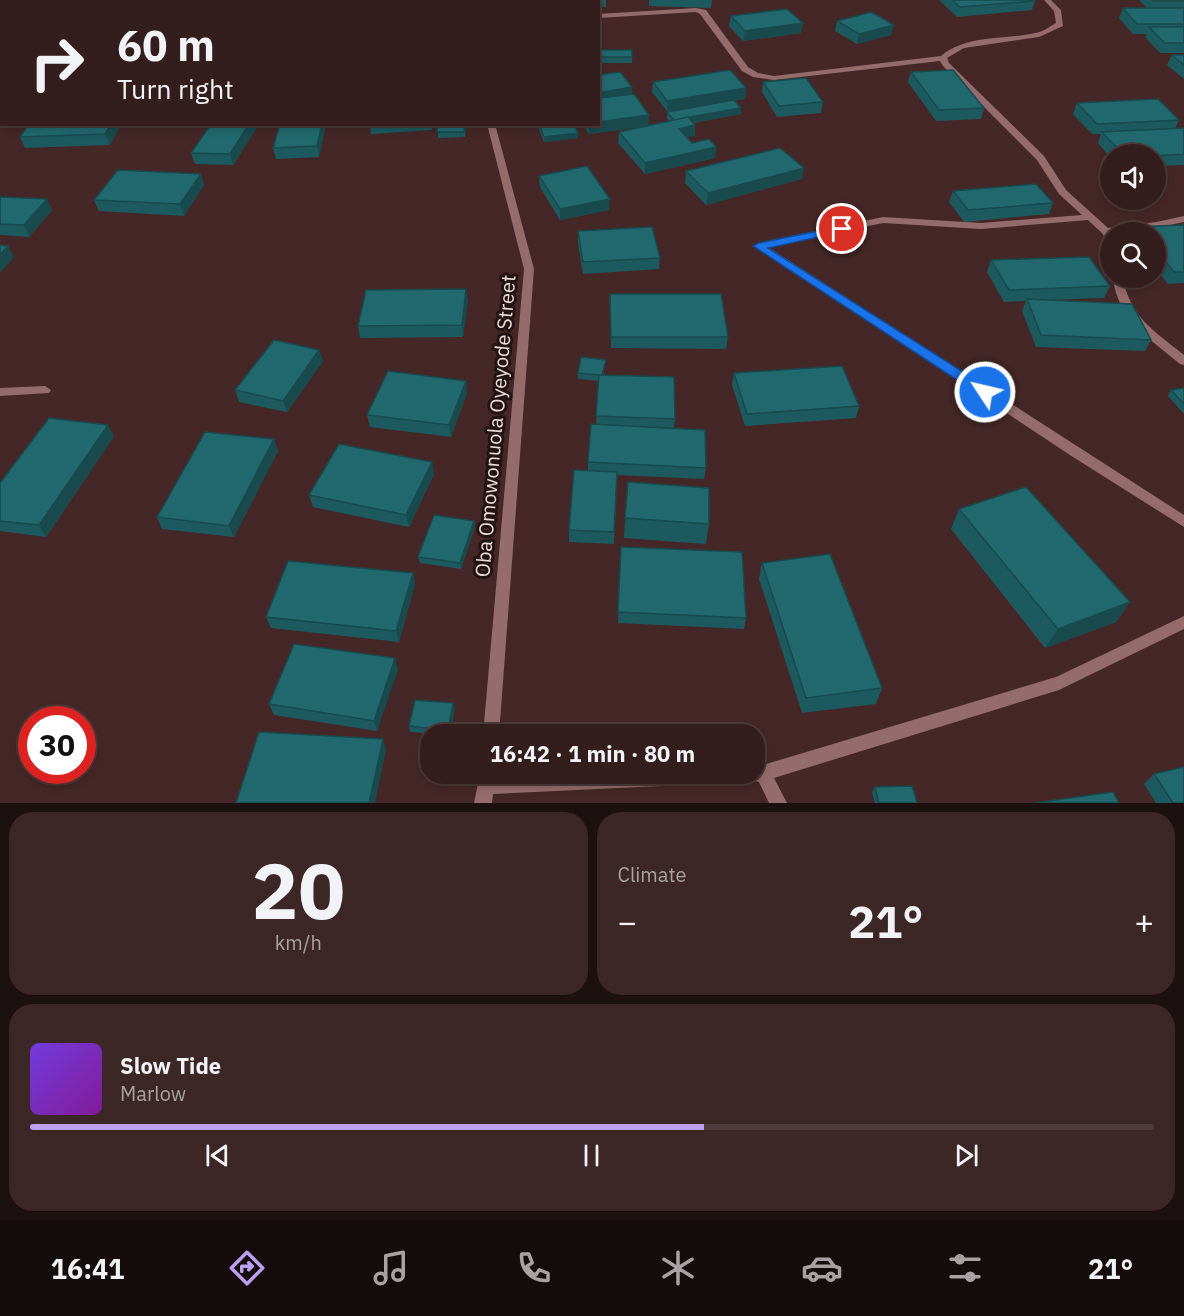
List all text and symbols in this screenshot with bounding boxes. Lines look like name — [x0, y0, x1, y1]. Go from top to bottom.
text: 60 m — [117, 18, 215, 73]
icon: right — [18, 24, 96, 102]
text: Turn right — [117, 71, 234, 106]
map controls — [1100, 144, 1166, 288]
button: sound — [1100, 144, 1166, 210]
pin — [816, 203, 867, 254]
icon: arrive — [825, 212, 858, 245]
button: search — [1100, 222, 1166, 288]
street label: Oba Omowonuola Oyeyode Street — [468, 274, 522, 578]
position arrow — [953, 360, 1017, 424]
speed limit sign: 30 — [18, 706, 96, 784]
text: 16:42 · 1 min · 80 m — [490, 739, 695, 768]
text: 20 — [251, 839, 345, 940]
text: Climate — [618, 861, 686, 888]
text: 21° — [848, 892, 923, 950]
text: − — [618, 900, 637, 943]
text: + — [1134, 900, 1154, 943]
text: km/h — [275, 929, 322, 956]
text: Slow Tide — [120, 1051, 221, 1080]
text: Marlow — [120, 1080, 186, 1107]
icon: previous — [201, 1139, 234, 1172]
icon: pause — [575, 1139, 608, 1172]
icon: next — [950, 1139, 983, 1172]
icon: directions — [226, 1247, 268, 1289]
icon: music — [370, 1247, 412, 1289]
icon: phone — [513, 1247, 555, 1289]
icon: climate — [657, 1247, 699, 1289]
icon: car — [801, 1247, 843, 1289]
icon: filters — [944, 1247, 986, 1289]
text: 16:41 — [51, 1251, 125, 1286]
text: 21° — [1088, 1251, 1133, 1286]

